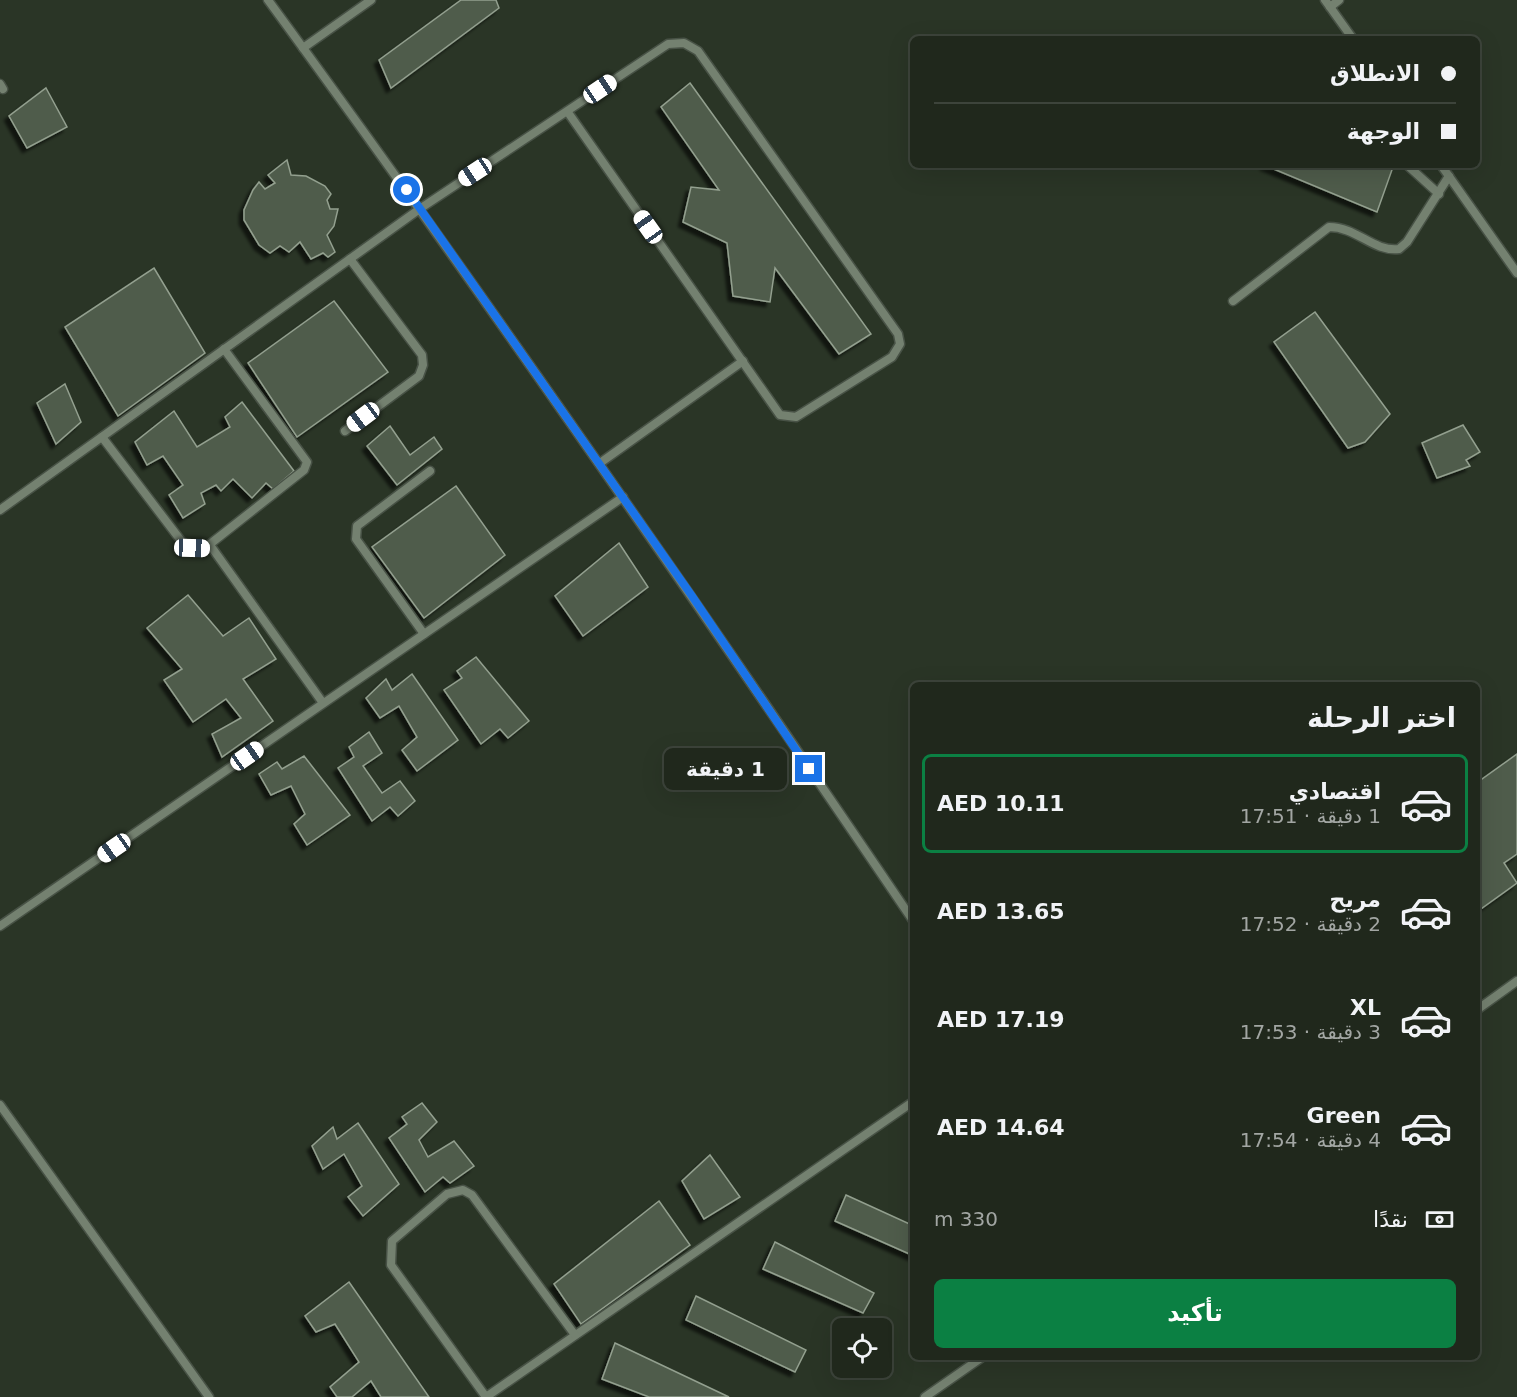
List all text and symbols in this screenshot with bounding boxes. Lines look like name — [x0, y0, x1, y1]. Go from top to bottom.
text: الانطلاق — [1330, 61, 1420, 86]
car — [580, 71, 620, 107]
text: الوجهة — [1347, 119, 1420, 144]
car — [455, 155, 495, 189]
route start — [393, 176, 420, 203]
car — [630, 207, 666, 247]
car — [343, 399, 383, 435]
car — [174, 538, 210, 558]
text: اختر الرحلة — [1307, 702, 1456, 733]
car — [227, 738, 267, 774]
callout: 1 دقيقة — [665, 748, 788, 790]
route end — [795, 755, 822, 782]
text: 1 دقيقة — [686, 757, 765, 781]
icon: car — [1399, 777, 1453, 831]
text: اقتصادي — [1289, 779, 1381, 804]
text: AED 10.11 — [937, 791, 1065, 816]
text: 1 دقيقة · 17:51 — [1240, 804, 1381, 828]
car — [94, 830, 134, 866]
icon: car — [1399, 885, 1453, 939]
text: مريح — [1330, 887, 1381, 912]
text: AED 13.65 — [937, 899, 1065, 924]
text: 2 دقيقة · 17:52 — [1240, 912, 1381, 936]
icon: car — [1399, 993, 1453, 1047]
text: XL — [1350, 995, 1381, 1020]
text: AED 17.19 — [937, 1007, 1065, 1032]
text: 3 دقيقة · 17:53 — [1240, 1020, 1381, 1044]
icon: car — [1399, 1101, 1453, 1155]
text: Green — [1307, 1103, 1381, 1128]
text: AED 14.64 — [937, 1115, 1065, 1140]
text: 4 دقيقة · 17:54 — [1240, 1128, 1381, 1152]
icon: cash — [1423, 1203, 1456, 1236]
text: 330 m — [934, 1207, 998, 1231]
text: نقدًا — [1373, 1207, 1408, 1232]
button: تأكيد — [934, 1279, 1456, 1348]
map controls — [832, 1318, 892, 1378]
button: locate — [832, 1318, 892, 1378]

